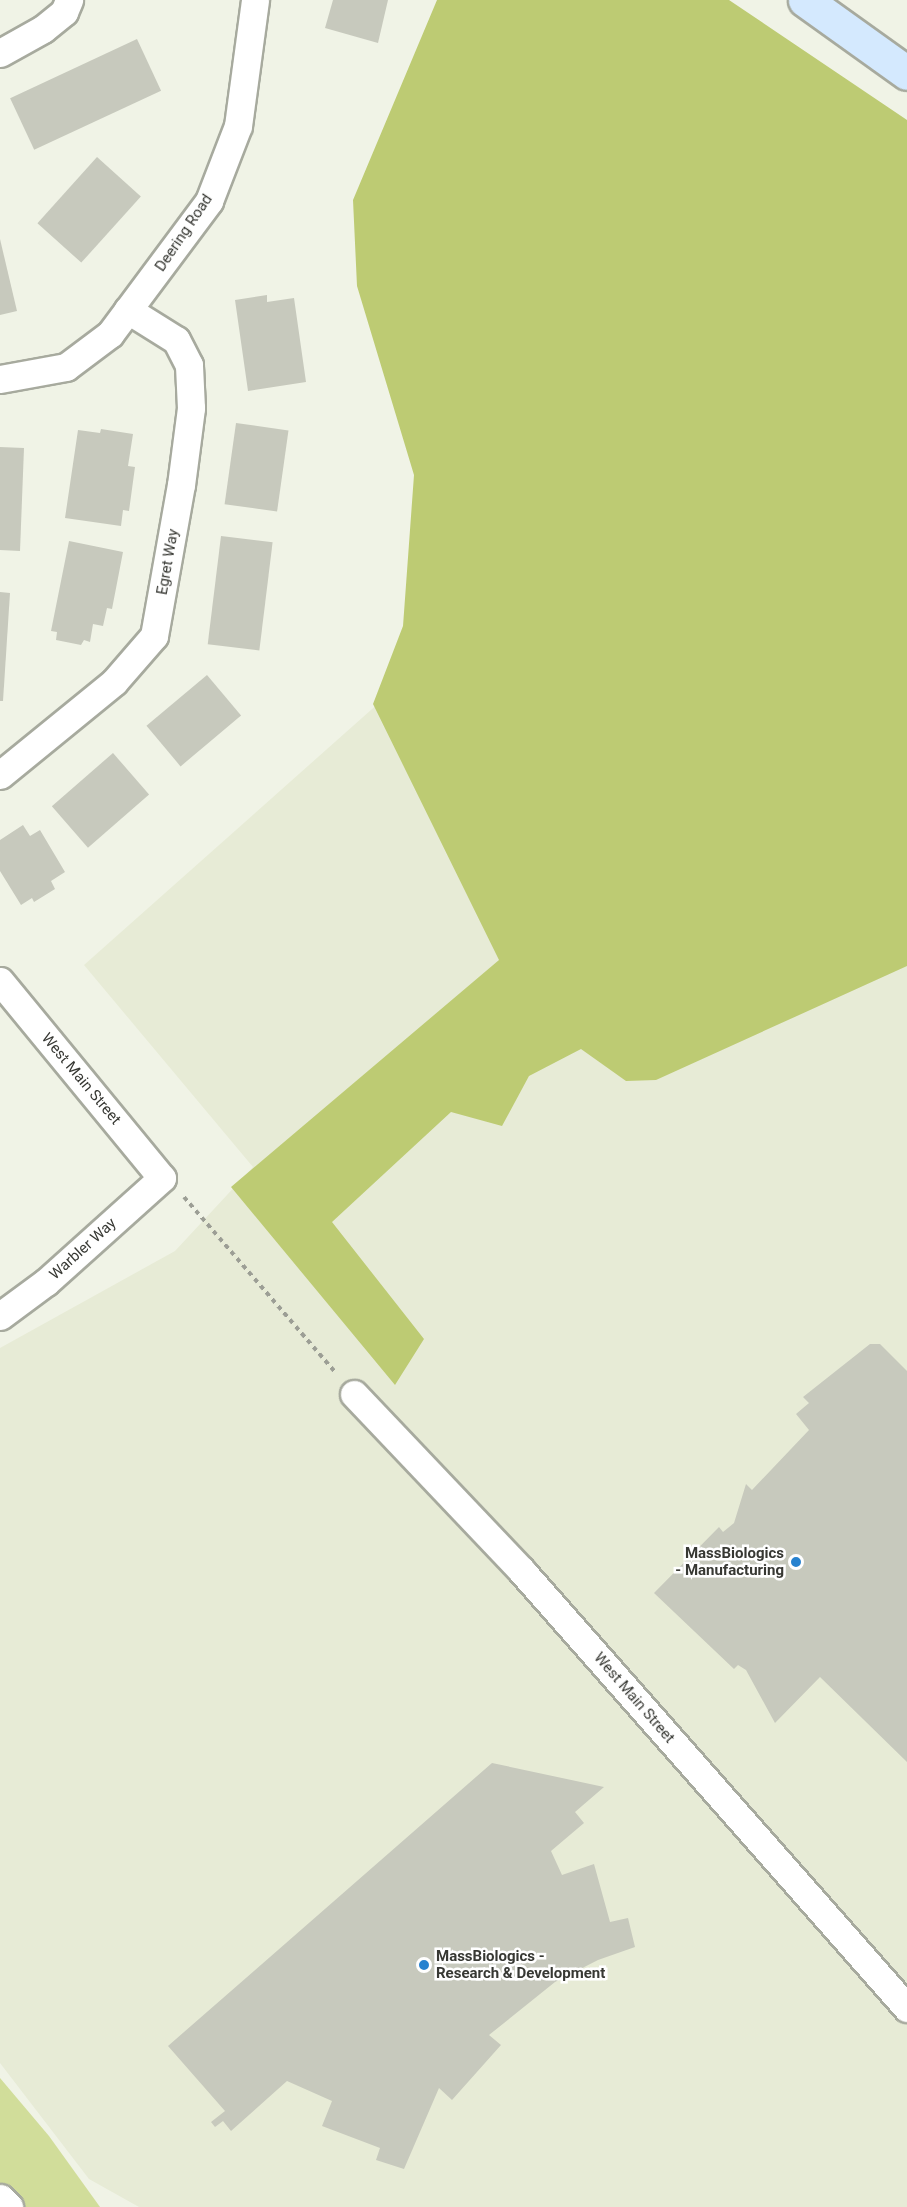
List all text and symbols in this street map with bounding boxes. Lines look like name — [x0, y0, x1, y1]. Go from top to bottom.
street label: Deering Road — [152, 191, 216, 275]
street label: Egret Way — [153, 528, 183, 596]
street label: West Main Street — [38, 1030, 124, 1128]
street label: Warbler Way — [46, 1214, 120, 1284]
place label: MassBiologics - Manufacturing — [675, 1544, 784, 1579]
marker: MassBiologics - Manufacturing — [789, 1555, 803, 1569]
street label: West Main Street — [590, 1649, 678, 1747]
place label: MassBiologics - Research & Development — [436, 1947, 605, 1982]
marker: MassBiologics - Research & Development — [417, 1958, 431, 1972]

